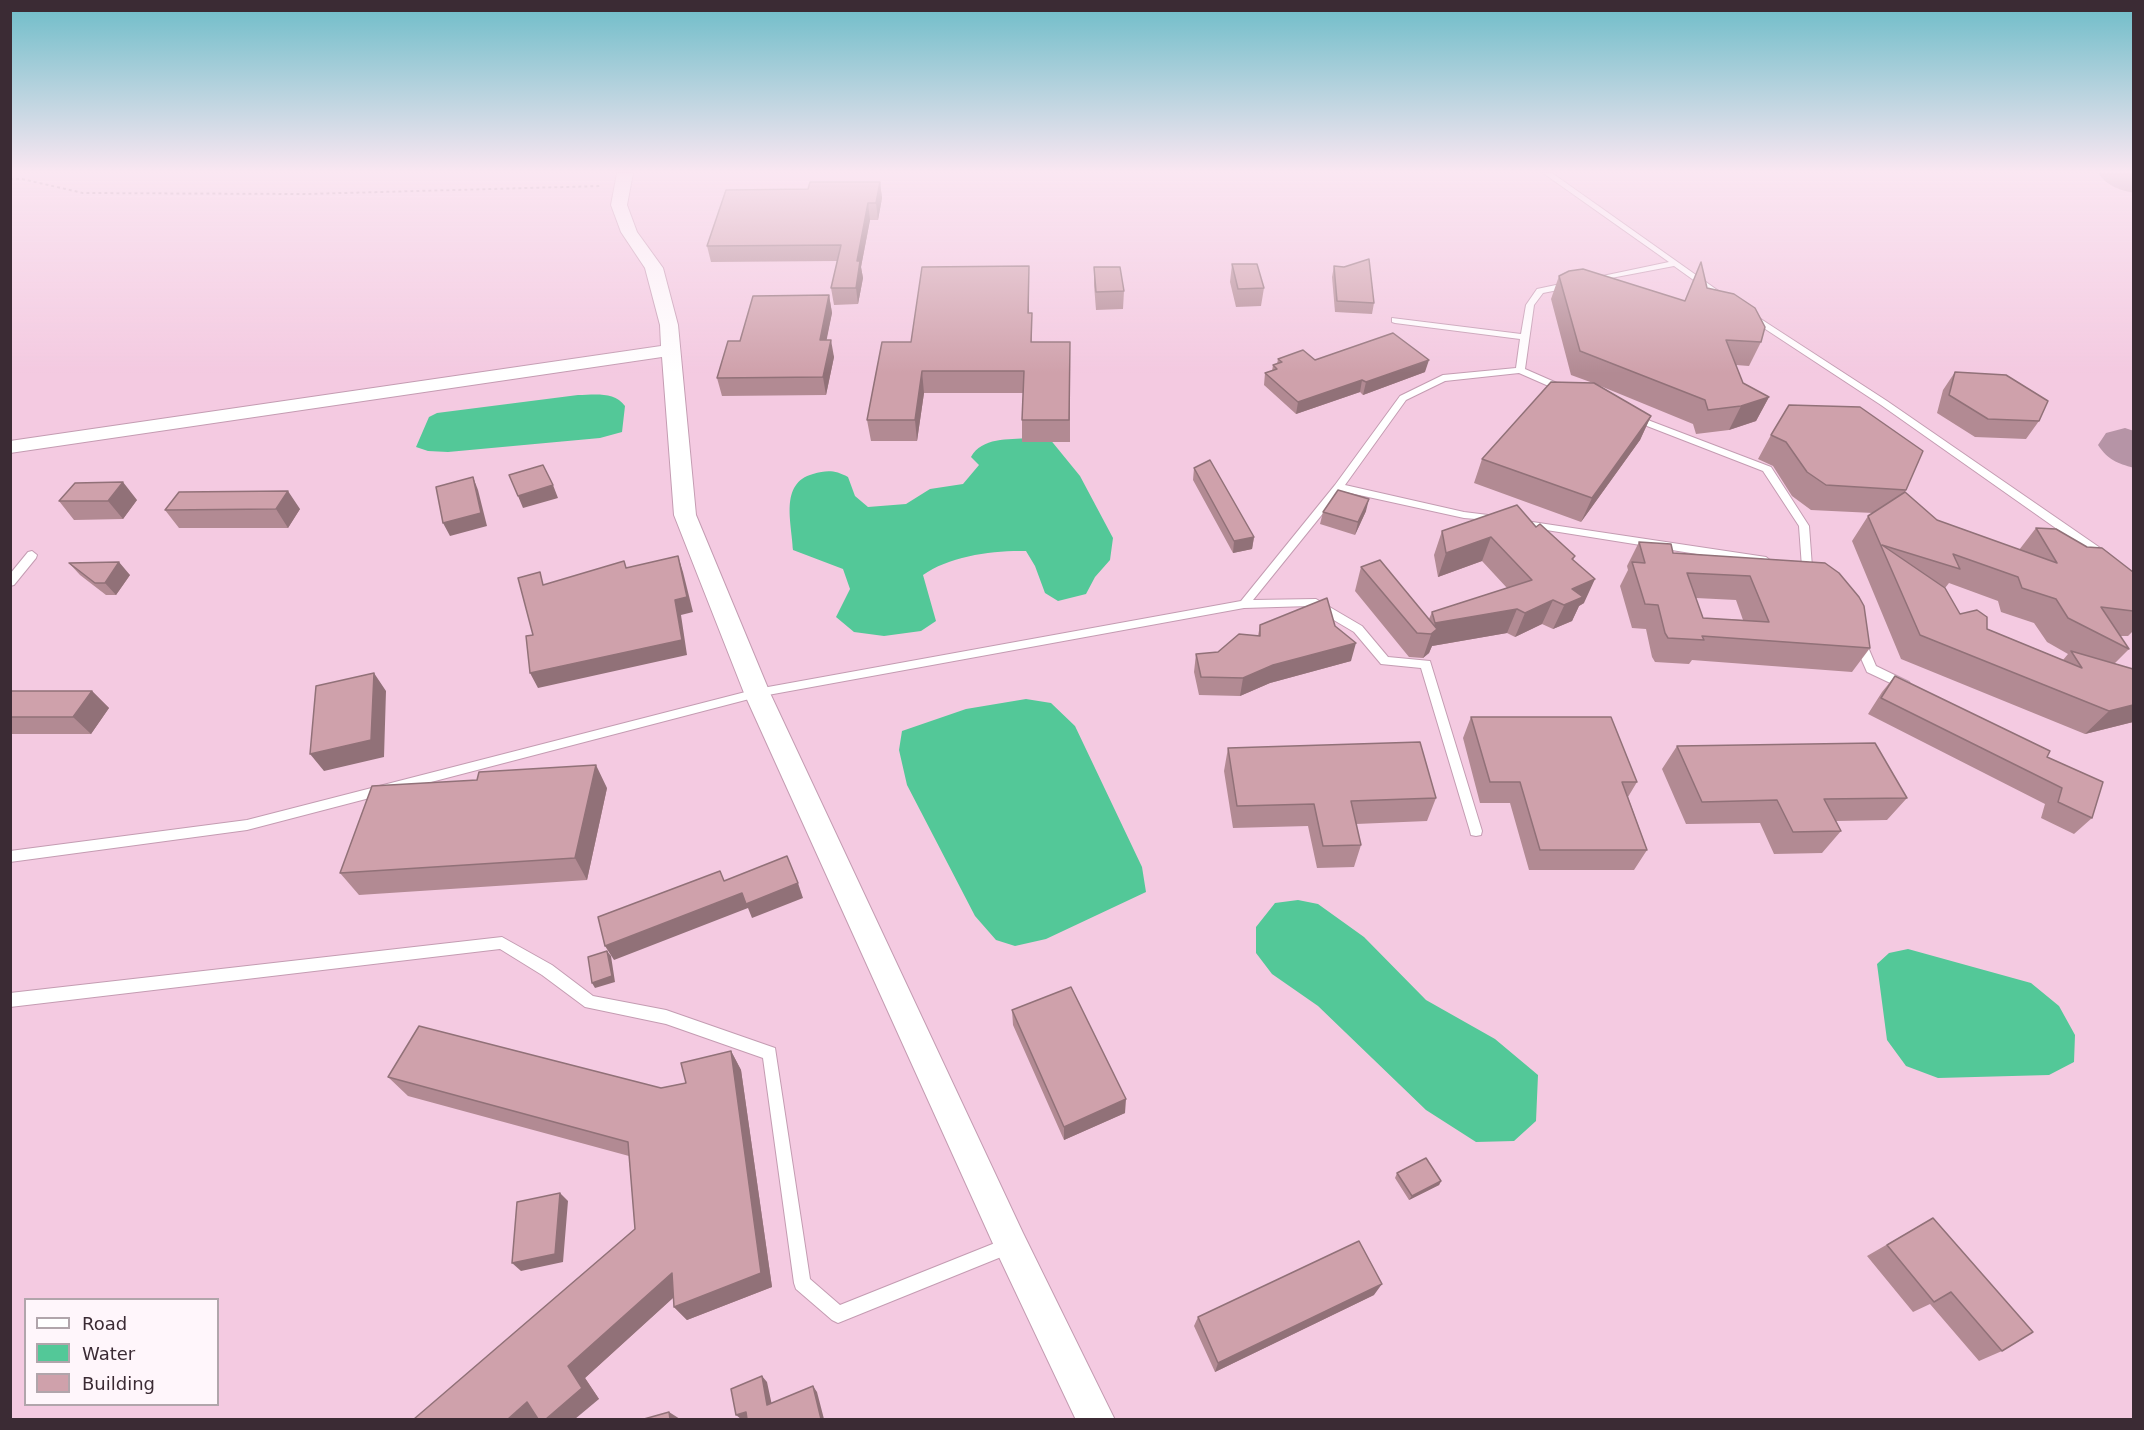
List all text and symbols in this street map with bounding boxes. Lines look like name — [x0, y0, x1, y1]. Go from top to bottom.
legend — [24, 1298, 219, 1406]
text: Road — [82, 1313, 127, 1334]
text: Water — [82, 1343, 135, 1364]
text: Building — [82, 1373, 155, 1394]

